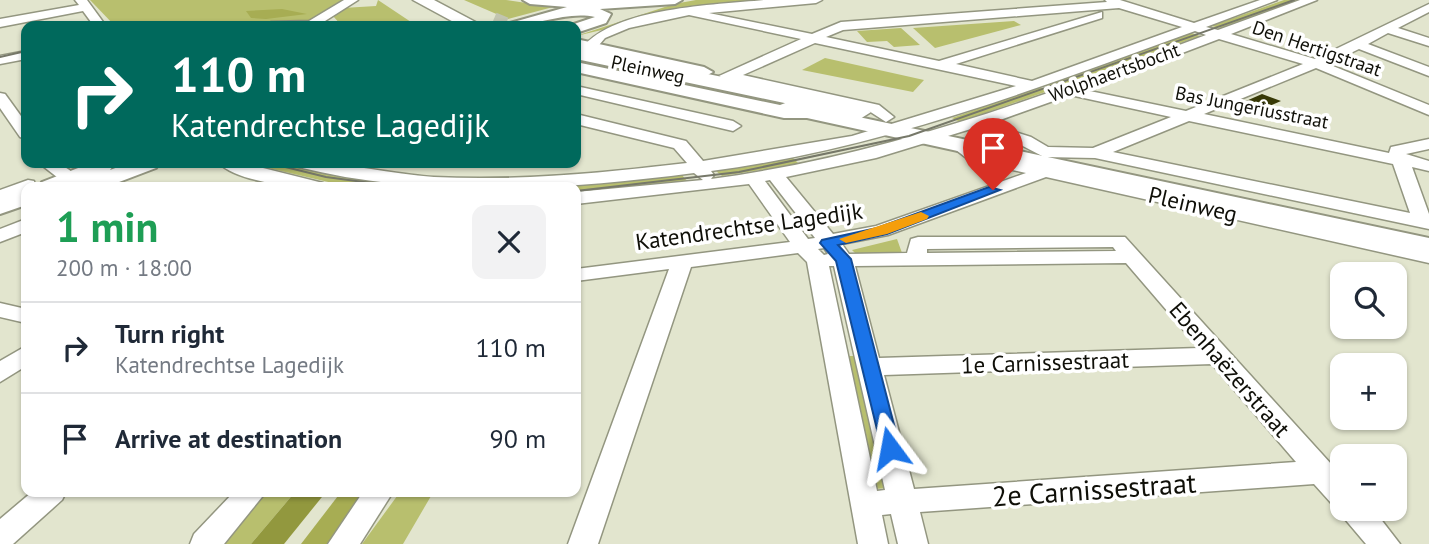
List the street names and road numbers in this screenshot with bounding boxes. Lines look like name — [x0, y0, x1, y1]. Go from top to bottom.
street label: Den Hertigstraat — [1249, 15, 1385, 81]
street label: Wolphaertsbocht — [1045, 37, 1183, 107]
street label: Pleinweg — [609, 49, 687, 89]
street label: Bas Jungeriusstraat — [1173, 80, 1331, 134]
street label: Pleinweg — [1146, 180, 1240, 228]
street label: Katendrechtse Lagedijk — [634, 196, 864, 256]
street label: Ebenhaëzerstraat — [1163, 295, 1297, 443]
street label: 1e Carnissestraat — [961, 345, 1130, 379]
street label: 2e Carnissestraat — [991, 463, 1198, 515]

